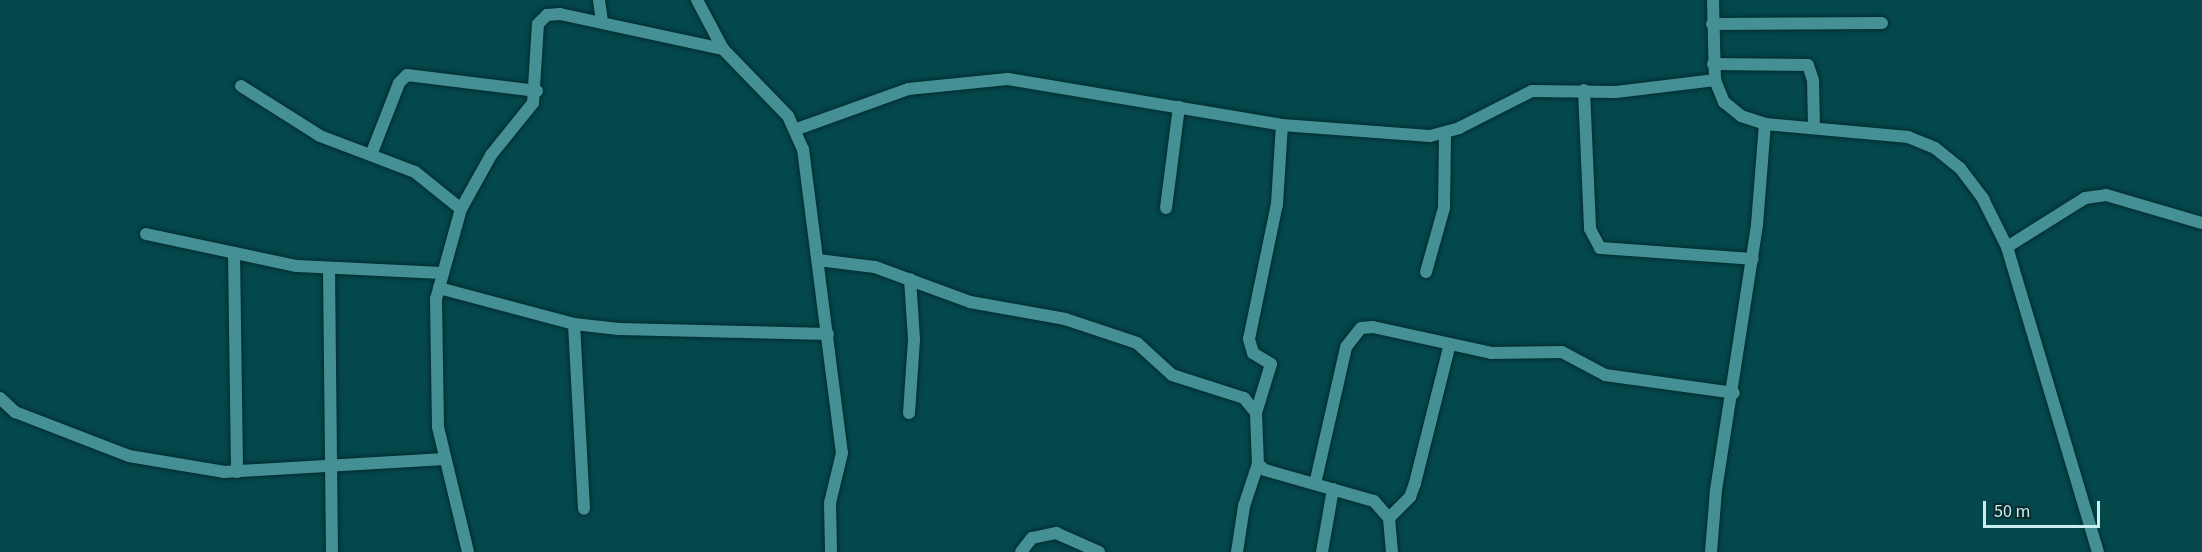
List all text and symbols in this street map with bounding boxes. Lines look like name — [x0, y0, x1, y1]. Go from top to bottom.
scale bar — [1986, 489, 2103, 527]
text: 50 m — [1994, 499, 2030, 524]

